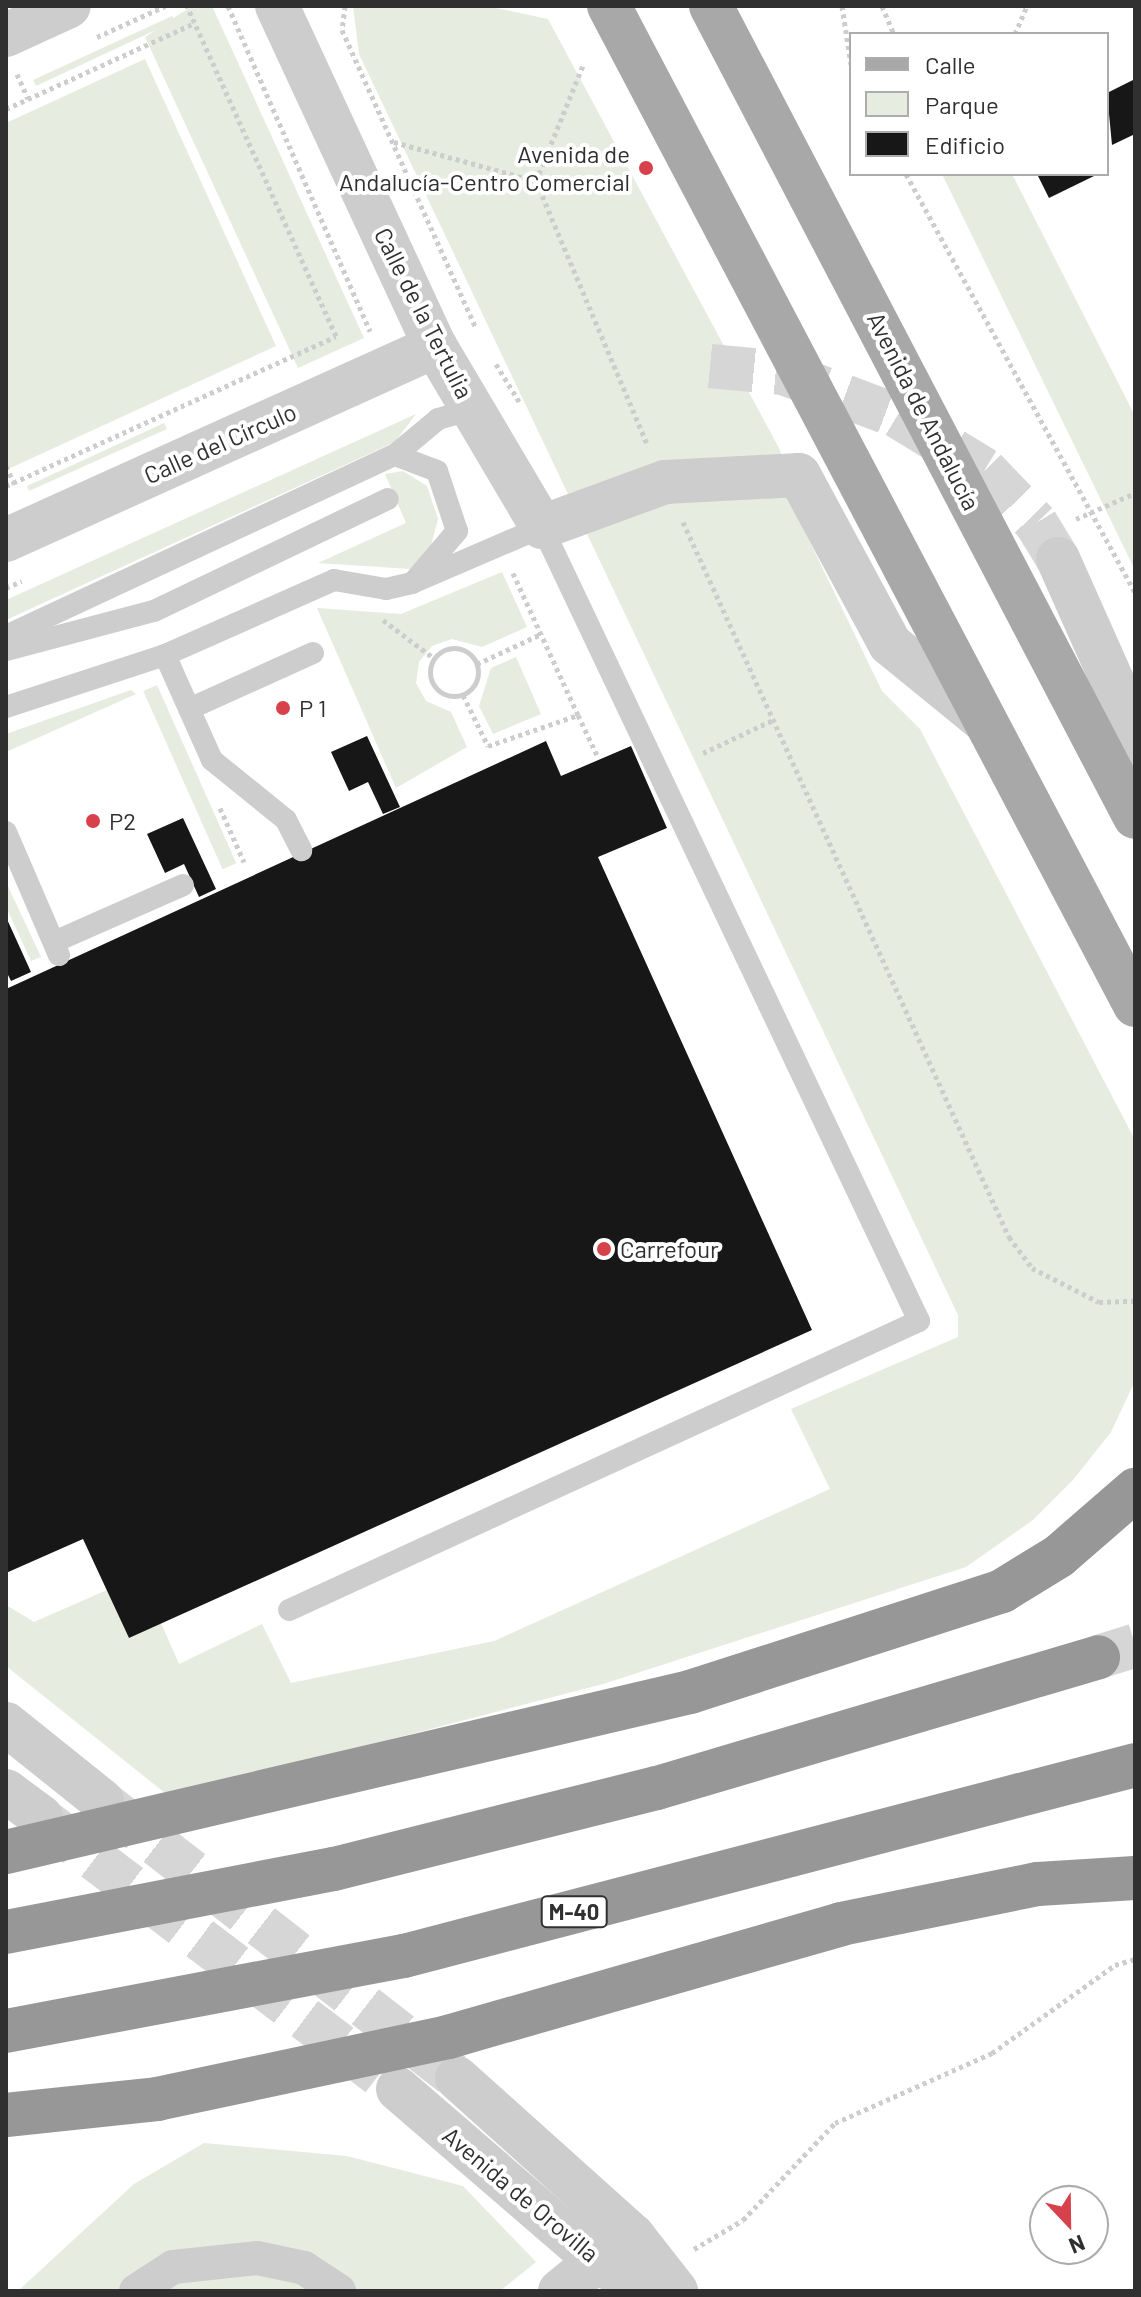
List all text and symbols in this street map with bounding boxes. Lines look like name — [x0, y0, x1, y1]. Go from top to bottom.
legend — [849, 32, 1109, 176]
text: Calle — [925, 50, 976, 79]
text: Parque — [925, 90, 999, 119]
text: Edificio — [925, 130, 1005, 159]
place label: Avenida de Andalucía-Centro Comercial — [339, 140, 630, 196]
marker: Avenida de Andalucía-Centro Comercial — [637, 159, 655, 177]
street label: Calle de la Tertulia — [369, 223, 479, 403]
street label: Avenida de Andalucía — [862, 307, 986, 515]
street label: Calle del Círculo — [139, 397, 301, 489]
place label: P 1 — [299, 694, 326, 722]
marker: P 1 — [274, 699, 292, 717]
place label: P2 — [109, 807, 136, 835]
marker: P2 — [84, 812, 102, 830]
place label: Carrefour — [620, 1235, 719, 1263]
marker: Carrefour — [595, 1240, 613, 1258]
road number: M-40 — [540, 1894, 608, 1930]
street label: Avenida de Orovilla — [437, 2120, 605, 2268]
north arrow — [1029, 2185, 1109, 2265]
text: N — [1066, 2231, 1089, 2260]

